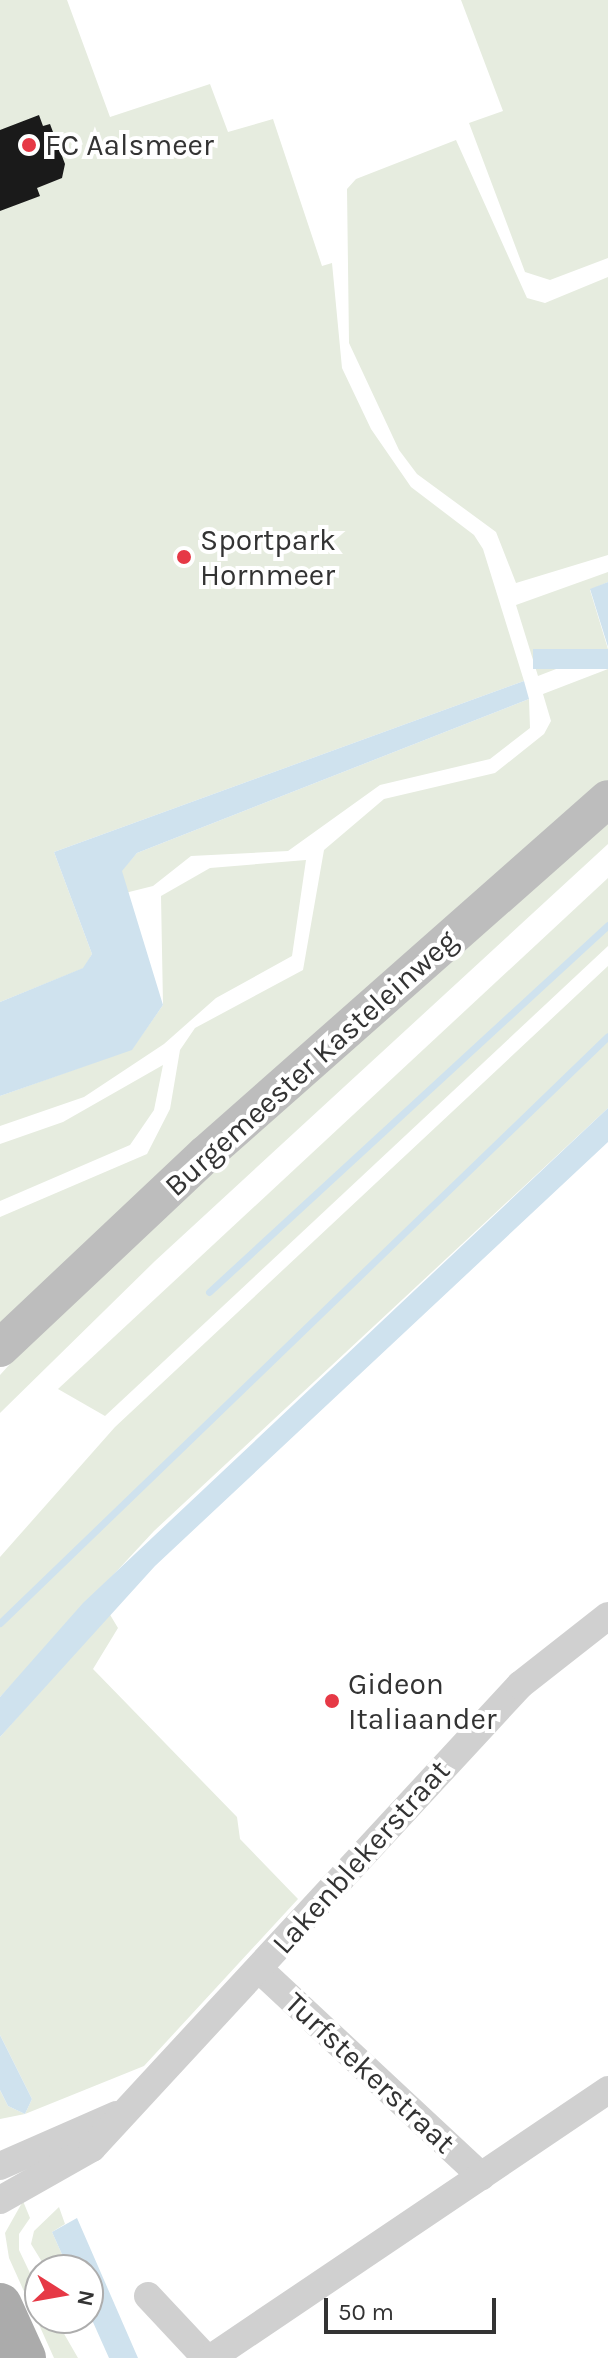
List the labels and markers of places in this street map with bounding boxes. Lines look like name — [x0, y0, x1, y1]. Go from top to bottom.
place label: FC Aalsmeer — [45, 127, 214, 163]
marker: FC Aalsmeer — [20, 136, 38, 154]
place label: Sportpark Hornmeer — [200, 522, 336, 592]
marker: Sportpark Hornmeer — [175, 548, 193, 566]
place label: Gideon Italiaander — [348, 1666, 497, 1736]
marker: Gideon Italiaander — [323, 1692, 341, 1710]

